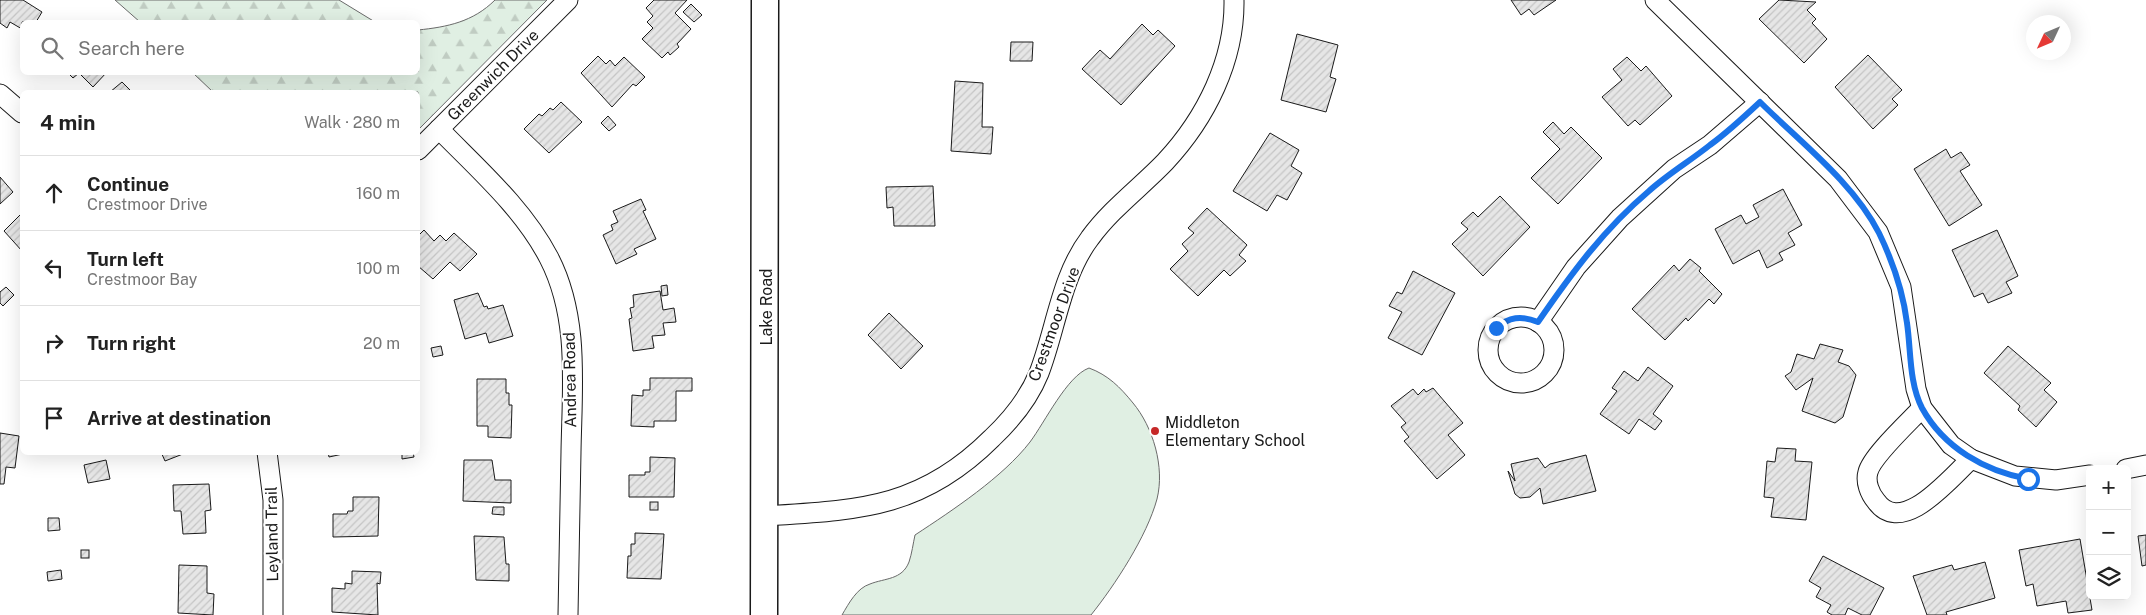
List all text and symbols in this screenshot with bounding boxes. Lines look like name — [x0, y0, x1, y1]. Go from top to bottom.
north arrow — [2026, 15, 2071, 60]
search box — [20, 20, 420, 75]
street label: Greenwich Drive — [443, 25, 543, 125]
icon: search — [38, 34, 66, 62]
text: Search here — [78, 37, 185, 59]
text: 4 min — [40, 110, 95, 135]
text: Walk · 280 m — [304, 113, 400, 132]
text: Continue — [87, 173, 169, 195]
icon: ahead — [40, 179, 68, 207]
text: 160 m — [356, 184, 400, 203]
text: Crestmoor Drive — [87, 195, 208, 214]
text: Turn left — [87, 248, 164, 270]
icon: left — [40, 254, 68, 282]
text: 100 m — [356, 259, 400, 278]
street label: Crestmoor Drive — [1024, 264, 1084, 384]
street label: Lake Road — [757, 268, 776, 346]
text: Crestmoor Bay — [87, 270, 197, 289]
route end — [1485, 317, 1508, 340]
icon: right — [40, 329, 68, 357]
text: Turn right — [87, 332, 176, 354]
street label: Andrea Road — [560, 332, 580, 428]
text: 20 m — [363, 334, 400, 353]
icon: arrive — [40, 404, 68, 432]
text: Arrive at destination — [87, 407, 271, 429]
place label: Middleton Elementary School — [1165, 413, 1306, 450]
marker: Middleton Elementary School — [1149, 425, 1161, 437]
map controls — [2086, 465, 2131, 600]
button: + — [2086, 465, 2131, 510]
route start — [2017, 468, 2040, 491]
street label: Leyland Trail — [262, 486, 282, 582]
button: − — [2086, 510, 2131, 555]
button: layers — [2086, 555, 2131, 600]

